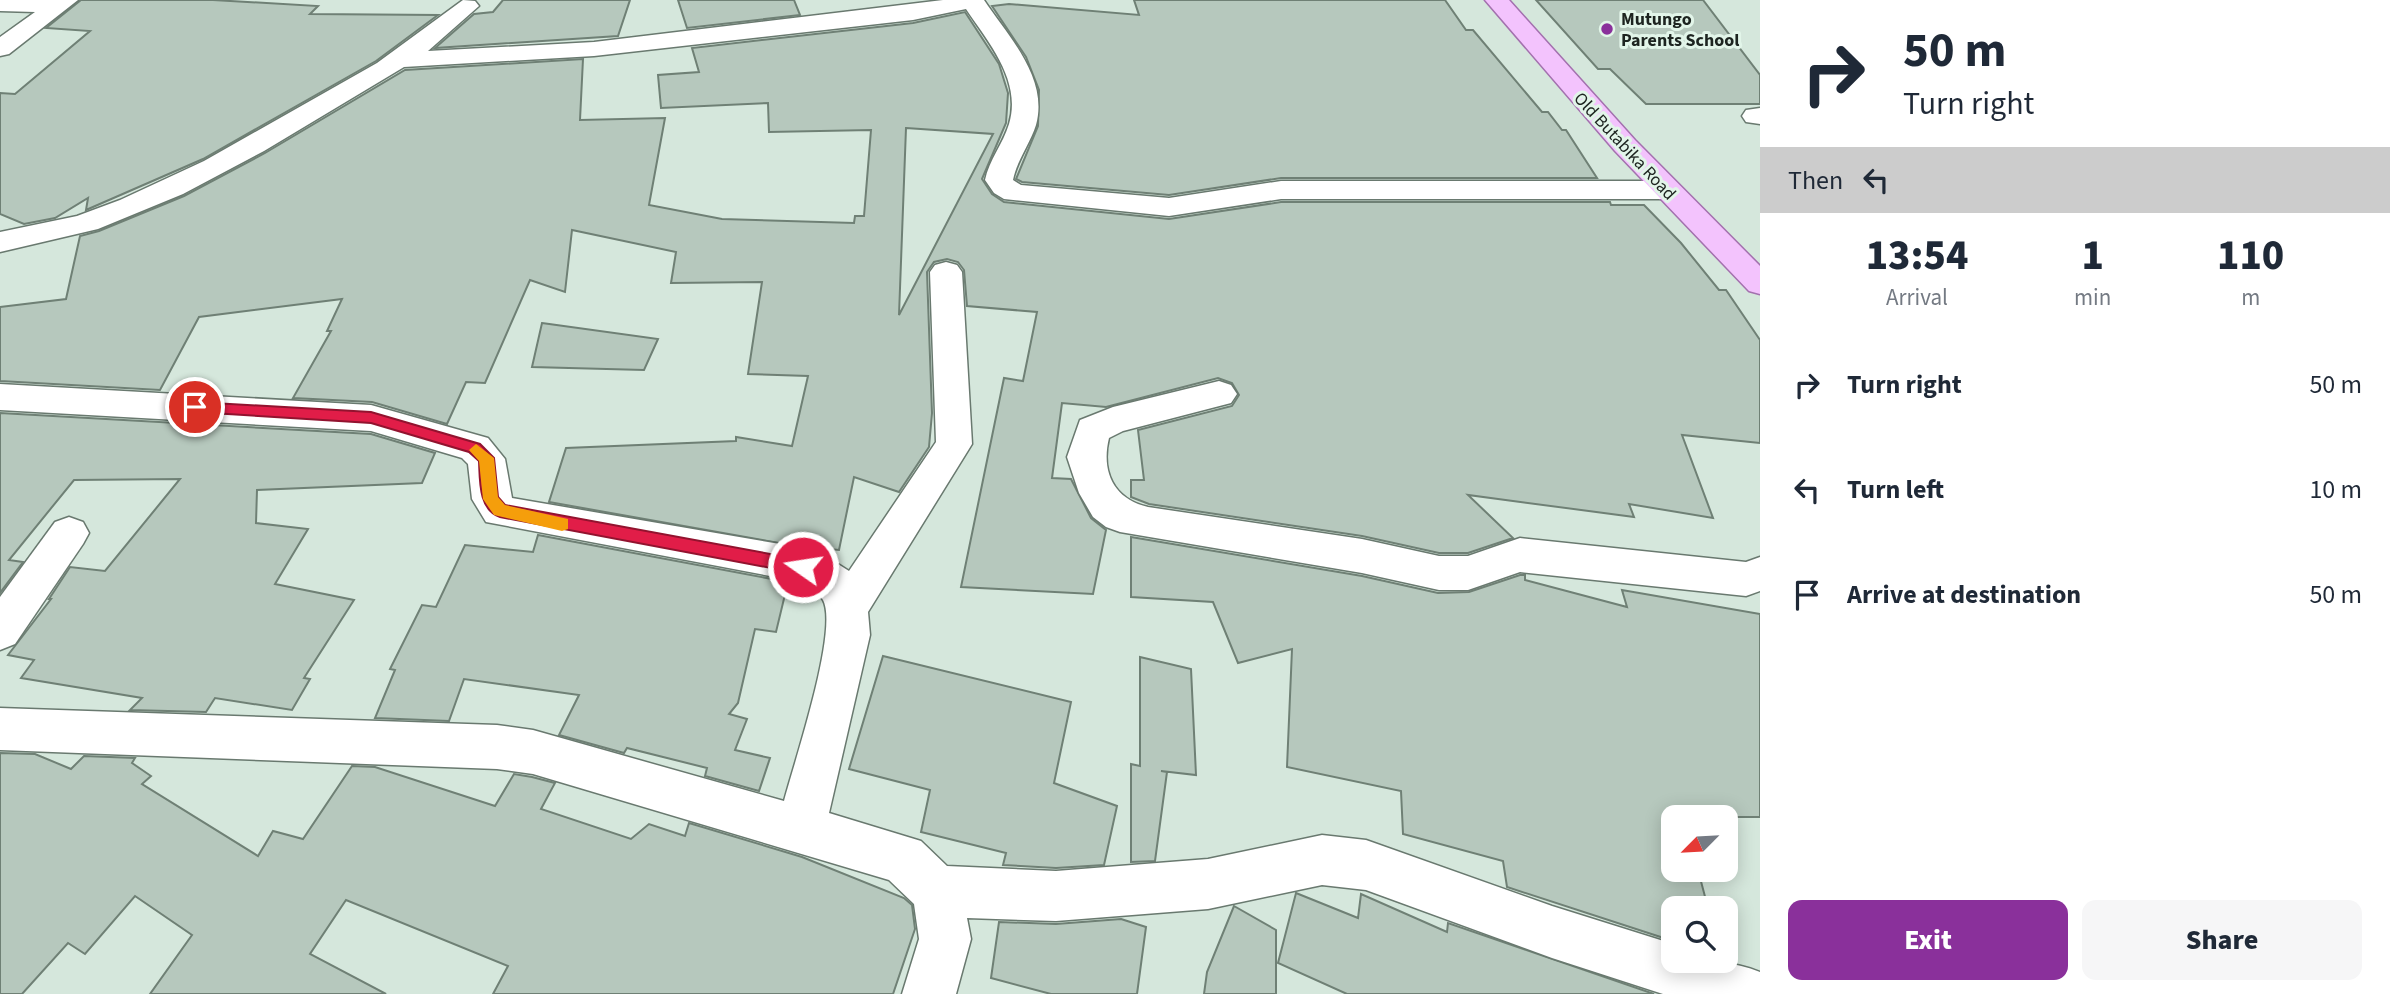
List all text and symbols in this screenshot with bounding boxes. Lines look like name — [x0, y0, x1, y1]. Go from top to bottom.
place label: Mutungo Parents School — [1621, 7, 1739, 53]
text: 50 m — [1903, 16, 2007, 86]
marker: Mutungo Parents School — [1599, 21, 1615, 37]
icon: right — [1788, 28, 1879, 119]
text: Turn right — [1903, 81, 2034, 127]
street label: Old Butabika Road — [1568, 87, 1681, 206]
icon: left — [1857, 161, 1895, 199]
text: Then — [1788, 162, 1843, 199]
text: 13:54 — [1866, 226, 1968, 286]
text: 1 — [2081, 226, 2104, 286]
text: 110 — [2217, 226, 2284, 286]
text: Arrival — [1886, 281, 1948, 314]
text: min — [2074, 281, 2111, 314]
text: m — [2241, 281, 2260, 314]
icon: right — [1788, 366, 1826, 404]
text: Turn right — [1847, 366, 1962, 403]
text: 50 m — [2309, 366, 2362, 403]
pin — [165, 377, 225, 437]
icon: arrive — [176, 388, 214, 426]
icon: left — [1788, 471, 1826, 509]
text: Turn left — [1847, 471, 1944, 508]
text: 10 m — [2309, 471, 2362, 508]
position arrow — [766, 530, 840, 604]
icon: arrive — [1788, 576, 1826, 614]
text: Arrive at destination — [1847, 576, 2081, 613]
text: 50 m — [2309, 576, 2362, 613]
north arrow — [1661, 805, 1738, 882]
map controls — [1661, 805, 1738, 973]
button: search — [1661, 896, 1738, 973]
button: Exit — [1788, 900, 2068, 980]
button: Share — [2082, 900, 2362, 980]

